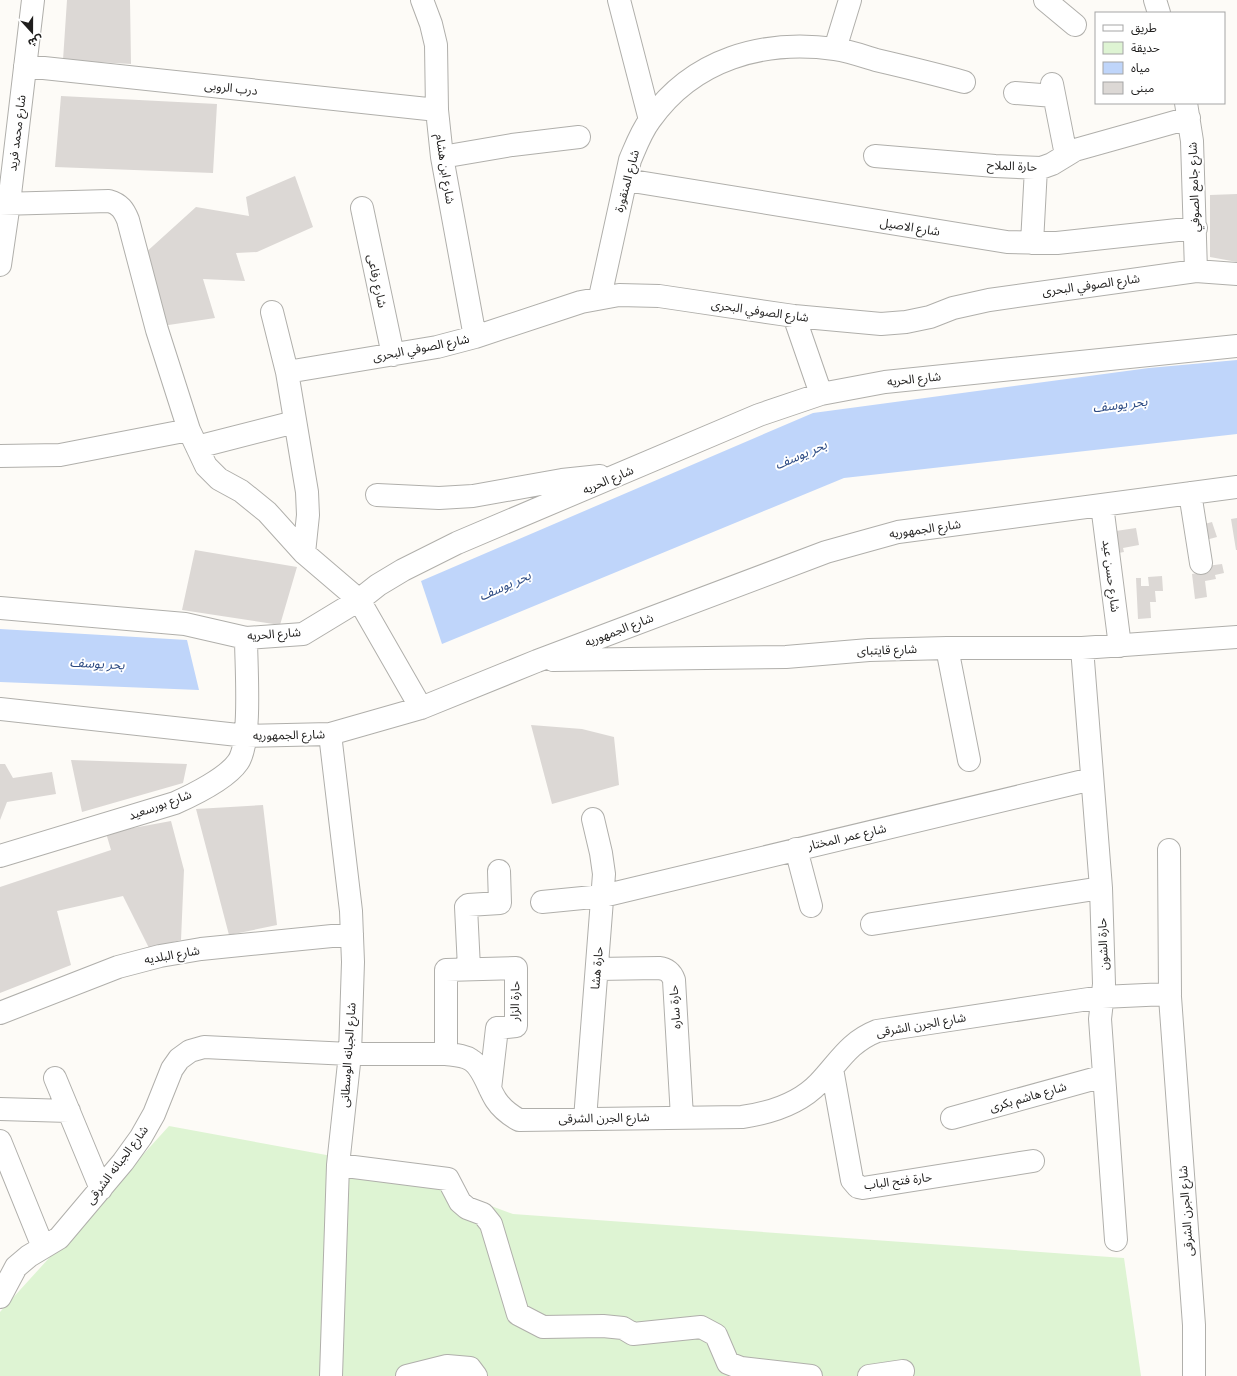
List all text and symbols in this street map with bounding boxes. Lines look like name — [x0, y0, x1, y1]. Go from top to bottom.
north arrow — [12, 12, 52, 52]
legend — [1095, 12, 1225, 104]
text: طريق — [1131, 21, 1157, 36]
text: ش — [26, 32, 45, 50]
text: حديقة — [1131, 41, 1160, 55]
text: مياه — [1131, 61, 1150, 75]
street label: درب الروبى — [204, 78, 259, 98]
text: مبنى — [1131, 81, 1154, 95]
street label: شارع محمد فريد — [5, 94, 31, 172]
street label: شارع ابن هشام — [431, 133, 457, 205]
street label: شارع جامع الصوفي — [1185, 142, 1205, 232]
street label: شارع المنقورة — [612, 148, 644, 214]
street label: حارة الملاح — [987, 158, 1037, 176]
street label: شارع الاصيل — [879, 215, 941, 241]
street label: شارع رفاعى — [363, 253, 389, 309]
street label: شارع الصوفي البحرى — [1041, 271, 1141, 302]
street label: شارع الصوفي البحرى — [710, 297, 810, 328]
street label: شارع الصوفي البحرى — [371, 332, 471, 367]
street label: شارع الحريه — [886, 369, 942, 391]
water label: بحر يوسف — [1092, 394, 1149, 416]
water label: بحر يوسف — [773, 437, 830, 473]
street label: شارع الحريه — [580, 463, 636, 499]
street label: شارع الجمهوريه — [888, 517, 962, 543]
street label: شارع حسن عيد — [1098, 539, 1122, 613]
water label: بحر يوسف — [477, 567, 534, 604]
street label: شارع الجمهوريه — [583, 611, 656, 651]
street label: شارع الحريه — [247, 625, 302, 645]
street label: شارع قايتباى — [857, 642, 917, 660]
water label: بحر يوسف — [69, 655, 125, 673]
street label: شارع الجمهوريه — [253, 727, 325, 745]
street label: شارع بورسعيد — [127, 787, 194, 825]
street label: شارع عمر المختار — [805, 821, 888, 855]
street label: حارة الشون — [1095, 918, 1111, 970]
street label: شارع البلديه — [143, 943, 201, 969]
street label: حارة هشا — [588, 946, 606, 990]
street label: حارة الزار — [508, 981, 522, 1022]
street label: حارة ساره — [666, 984, 684, 1030]
street label: شارع الجبانه الوسطانى — [337, 1002, 361, 1108]
street label: شارع الجرن الشرقى — [875, 1010, 967, 1042]
street label: شارع هاشم بكرى — [988, 1079, 1069, 1117]
street label: شارع الجرن الشرقى — [558, 1110, 650, 1128]
street label: شارع الجبانه الشرقى — [83, 1123, 153, 1208]
street label: شارع الجرن الشرقى — [1176, 1165, 1198, 1257]
street label: حارة فتح الباب — [863, 1170, 933, 1194]

